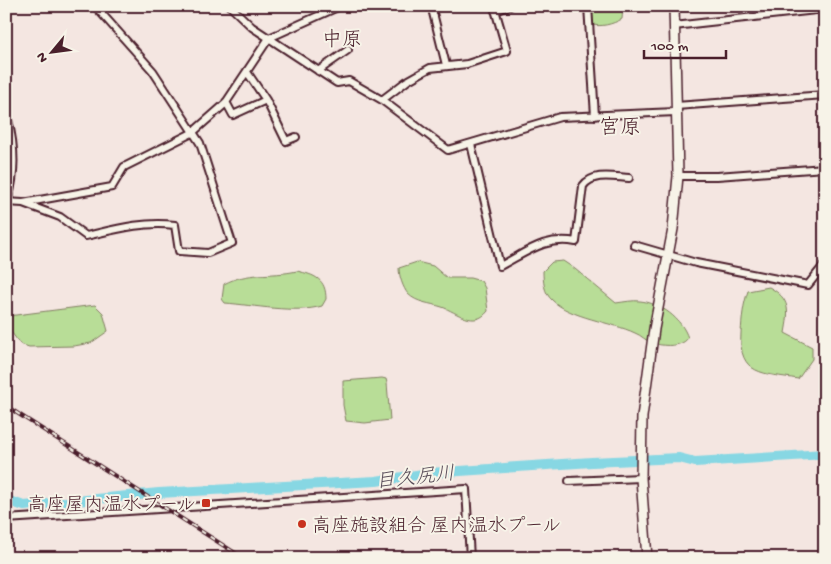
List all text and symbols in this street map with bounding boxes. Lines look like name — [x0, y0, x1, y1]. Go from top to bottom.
north arrow — [28, 28, 78, 78]
district label: 中原 — [322, 28, 362, 53]
scale bar — [644, 28, 726, 60]
text: 100 m — [650, 38, 689, 56]
text: N — [33, 49, 52, 65]
district label: 宮原 — [599, 116, 641, 142]
water label: 目久尻川 — [374, 462, 456, 495]
place label: 高座屋内温水プール — [27, 494, 196, 518]
marker: 高座屋内温水プール — [200, 497, 212, 509]
place label: 高座施設組合 屋内温水プール — [312, 515, 561, 539]
marker: 高座施設組合 屋内温水プール — [296, 518, 308, 530]

